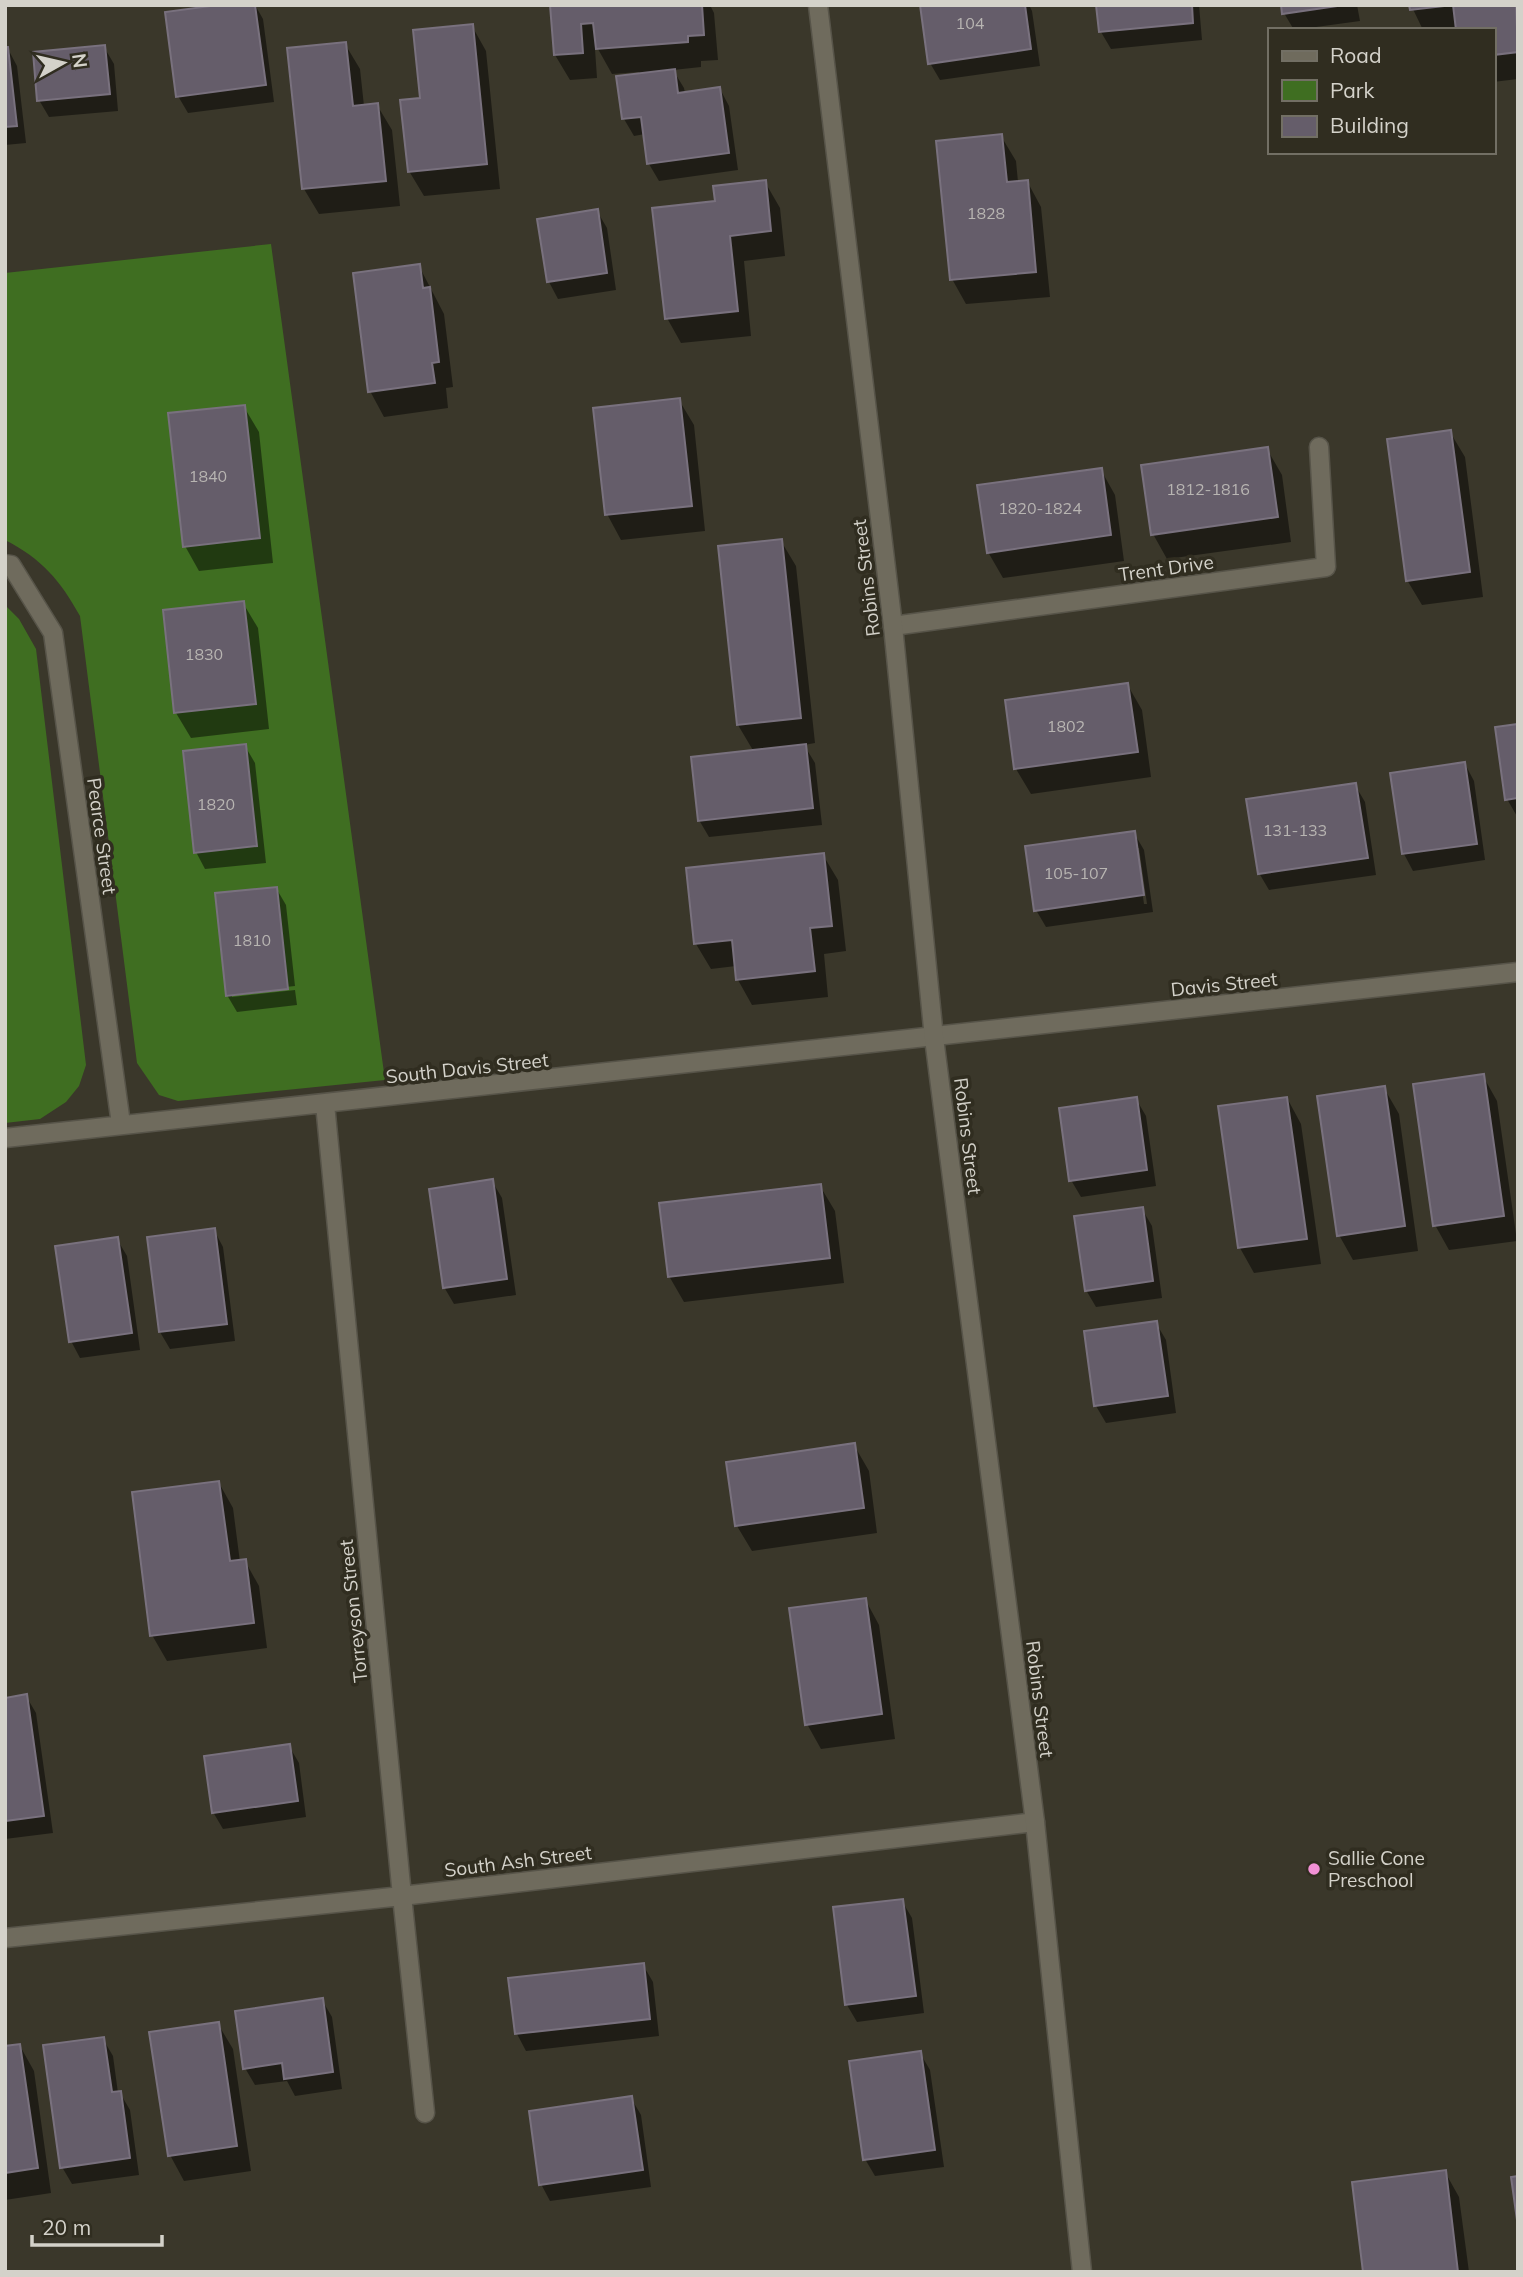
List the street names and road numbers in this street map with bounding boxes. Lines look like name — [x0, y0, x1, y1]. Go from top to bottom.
street label: Robins Street — [847, 518, 885, 638]
street label: Trent Drive — [1117, 549, 1215, 587]
street label: Pearce Street — [82, 776, 122, 896]
street label: Davis Street — [1170, 966, 1279, 1002]
street label: South Davis Street — [384, 1047, 550, 1088]
street label: Robins Street — [949, 1076, 987, 1196]
street label: Torreyson Street — [334, 1538, 372, 1684]
street label: Robins Street — [1021, 1639, 1059, 1759]
street label: South Ash Street — [443, 1840, 593, 1882]

